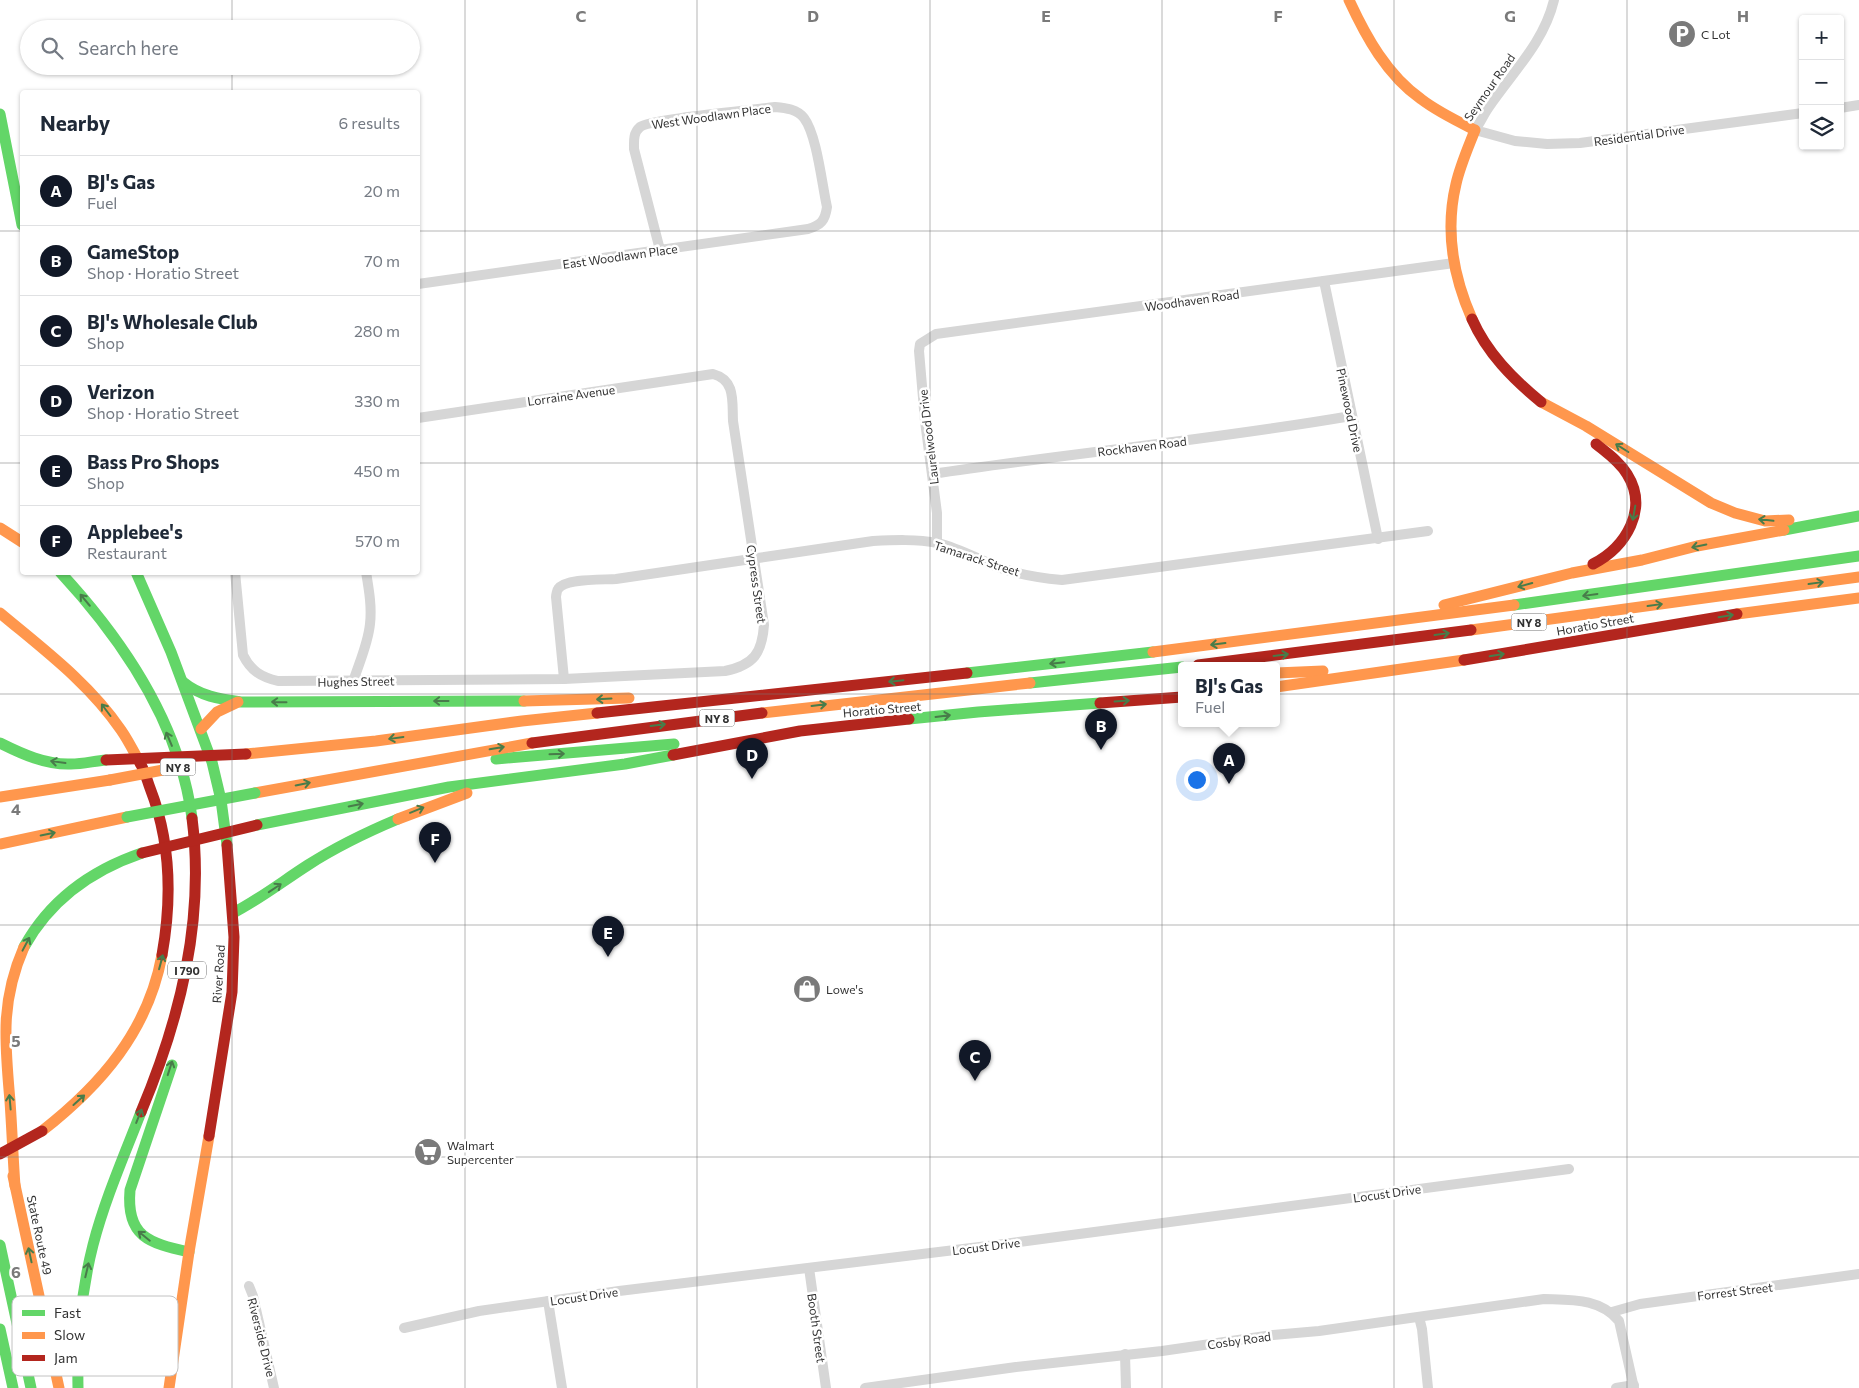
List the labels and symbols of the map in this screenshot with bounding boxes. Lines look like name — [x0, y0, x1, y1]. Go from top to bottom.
text: C — [576, 6, 587, 25]
text: D — [807, 6, 819, 25]
text: E — [1041, 6, 1051, 25]
text: F — [1273, 6, 1283, 25]
text: G — [1504, 6, 1516, 25]
text: H — [1737, 6, 1749, 25]
parking icon: C Lot — [1667, 19, 1697, 49]
place label: C Lot — [1701, 27, 1730, 41]
street label: Seymour Road — [1461, 51, 1517, 123]
street label: West Woodlawn Place — [651, 101, 771, 131]
street label: Residential Drive — [1593, 122, 1685, 148]
street label: East Woodlawn Place — [562, 241, 678, 271]
street label: Woodhaven Road — [1144, 286, 1240, 314]
street label: Pinewood Drive — [1334, 367, 1366, 453]
street label: Lorraine Avenue — [526, 382, 616, 408]
street label: Laurelwood Drive — [915, 389, 941, 485]
street label: Rockhaven Road — [1097, 434, 1187, 458]
one-way arrow — [1616, 443, 1630, 453]
one-way arrow — [1628, 505, 1638, 521]
one-way arrow — [1759, 515, 1775, 525]
street label: Tamarack Street — [932, 538, 1022, 578]
one-way arrow — [1691, 542, 1707, 551]
street label: Cypress Street — [745, 544, 769, 624]
one-way arrow — [1808, 577, 1824, 587]
one-way arrow — [1517, 581, 1533, 591]
one-way arrow — [1582, 590, 1598, 600]
one-way arrow — [80, 594, 91, 607]
one-way arrow — [1647, 600, 1663, 610]
street label: Horatio Street — [1555, 610, 1635, 638]
one-way arrow — [1718, 611, 1734, 621]
road number: NY 8 — [1512, 614, 1546, 630]
one-way arrow — [1434, 629, 1450, 639]
one-way arrow — [1211, 639, 1227, 649]
one-way arrow — [1488, 649, 1504, 659]
one-way arrow — [1273, 650, 1289, 660]
one-way arrow — [1049, 658, 1065, 668]
street label: Hughes Street — [317, 673, 395, 689]
one-way arrow — [888, 676, 904, 685]
one-way arrow — [596, 695, 612, 704]
one-way arrow — [434, 696, 450, 706]
one-way arrow — [1114, 697, 1130, 706]
one-way arrow — [271, 698, 287, 707]
street label: Horatio Street — [842, 699, 922, 719]
one-way arrow — [811, 700, 827, 710]
one-way arrow — [101, 703, 111, 717]
pin: B — [1085, 709, 1117, 750]
road number: NY 8 — [700, 710, 734, 726]
one-way arrow — [934, 711, 950, 721]
one-way arrow — [650, 720, 666, 730]
one-way arrow — [163, 732, 173, 747]
one-way arrow — [389, 733, 405, 743]
pin: D — [736, 738, 768, 779]
one-way arrow — [489, 742, 505, 752]
pin: A — [1213, 743, 1245, 784]
one-way arrow — [548, 750, 564, 759]
one-way arrow — [50, 757, 66, 767]
road number: NY 8 — [160, 759, 196, 776]
your location — [1184, 767, 1210, 793]
one-way arrow — [295, 779, 311, 789]
text: 4 — [11, 799, 21, 818]
one-way arrow — [348, 800, 364, 810]
one-way arrow — [409, 805, 424, 815]
pin: F — [419, 822, 451, 863]
one-way arrow — [39, 829, 55, 838]
one-way arrow — [267, 883, 281, 893]
pin: E — [592, 916, 624, 957]
one-way arrow — [21, 936, 31, 951]
street label: River Road — [209, 944, 227, 1004]
one-way arrow — [157, 955, 166, 971]
road number: I 790 — [168, 962, 206, 978]
shop icon: Lowe's — [792, 974, 822, 1004]
place label: Lowe's — [826, 982, 863, 996]
text: 5 — [11, 1031, 21, 1050]
pin: C — [959, 1040, 991, 1081]
one-way arrow — [166, 1060, 176, 1076]
one-way arrow — [5, 1094, 15, 1110]
one-way arrow — [73, 1094, 86, 1106]
one-way arrow — [136, 1109, 145, 1124]
supermarket icon: Walmart Supercenter — [413, 1137, 443, 1167]
place label: Walmart Supercenter — [447, 1138, 514, 1166]
street label: Locust Drive — [1352, 1181, 1422, 1205]
street label: State Route 49 — [25, 1194, 55, 1276]
one-way arrow — [138, 1230, 151, 1241]
street label: Locust Drive — [951, 1235, 1021, 1257]
one-way arrow — [25, 1247, 34, 1263]
text: 6 — [11, 1262, 21, 1281]
one-way arrow — [83, 1262, 92, 1278]
street label: Forrest Street — [1696, 1279, 1774, 1303]
street label: Locust Drive — [549, 1284, 619, 1308]
street label: Booth Street — [805, 1292, 829, 1364]
legend — [12, 1296, 178, 1376]
street label: Riverside Drive — [245, 1296, 279, 1378]
text: Fast — [54, 1304, 81, 1321]
text: Slow — [54, 1326, 85, 1343]
street label: Cosby Road — [1206, 1329, 1272, 1351]
text: Jam — [54, 1349, 78, 1366]

